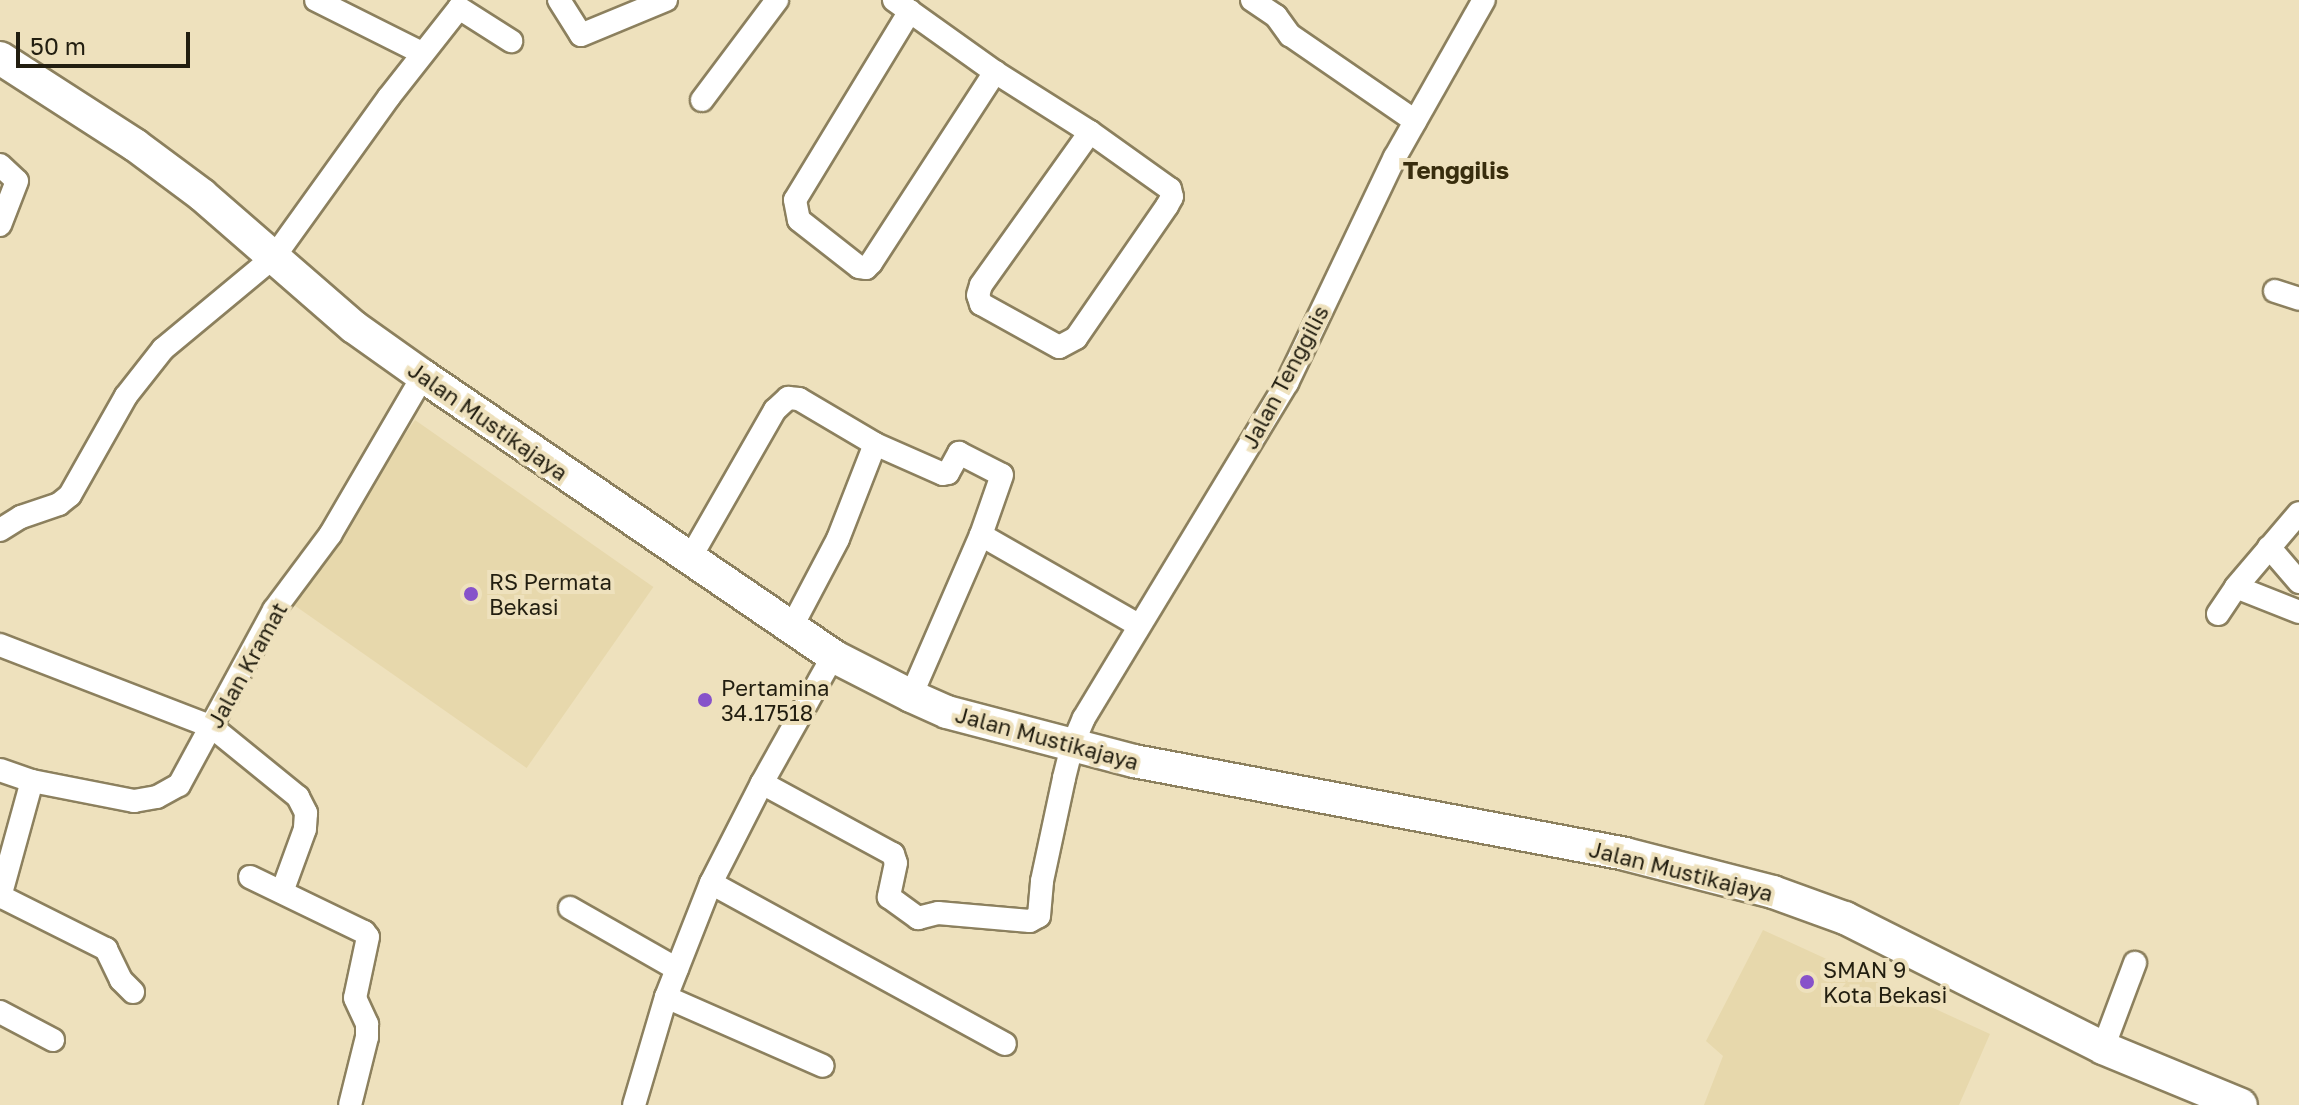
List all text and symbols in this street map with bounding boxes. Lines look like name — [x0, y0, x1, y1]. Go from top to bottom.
scale bar — [20, 16, 194, 66]
text: 50 m — [30, 31, 86, 60]
district label: Tenggilis — [1403, 156, 1509, 184]
street label: Jalan Tenggilis — [1236, 301, 1334, 453]
street label: Jalan Mustikajaya — [403, 356, 573, 486]
place label: RS Permata Bekasi — [489, 568, 612, 620]
marker: RS Permata Bekasi — [460, 583, 482, 605]
street label: Jalan Kramat — [202, 598, 292, 732]
place label: Pertamina 34.17518 — [721, 674, 830, 726]
marker: Pertamina 34.17518 — [696, 691, 714, 709]
street label: Jalan Mustikajaya — [953, 701, 1141, 775]
street label: Jalan Mustikajaya — [1586, 835, 1776, 907]
place label: SMAN 9 Kota Bekasi — [1823, 956, 1947, 1008]
marker: SMAN 9 Kota Bekasi — [1798, 973, 1816, 991]

